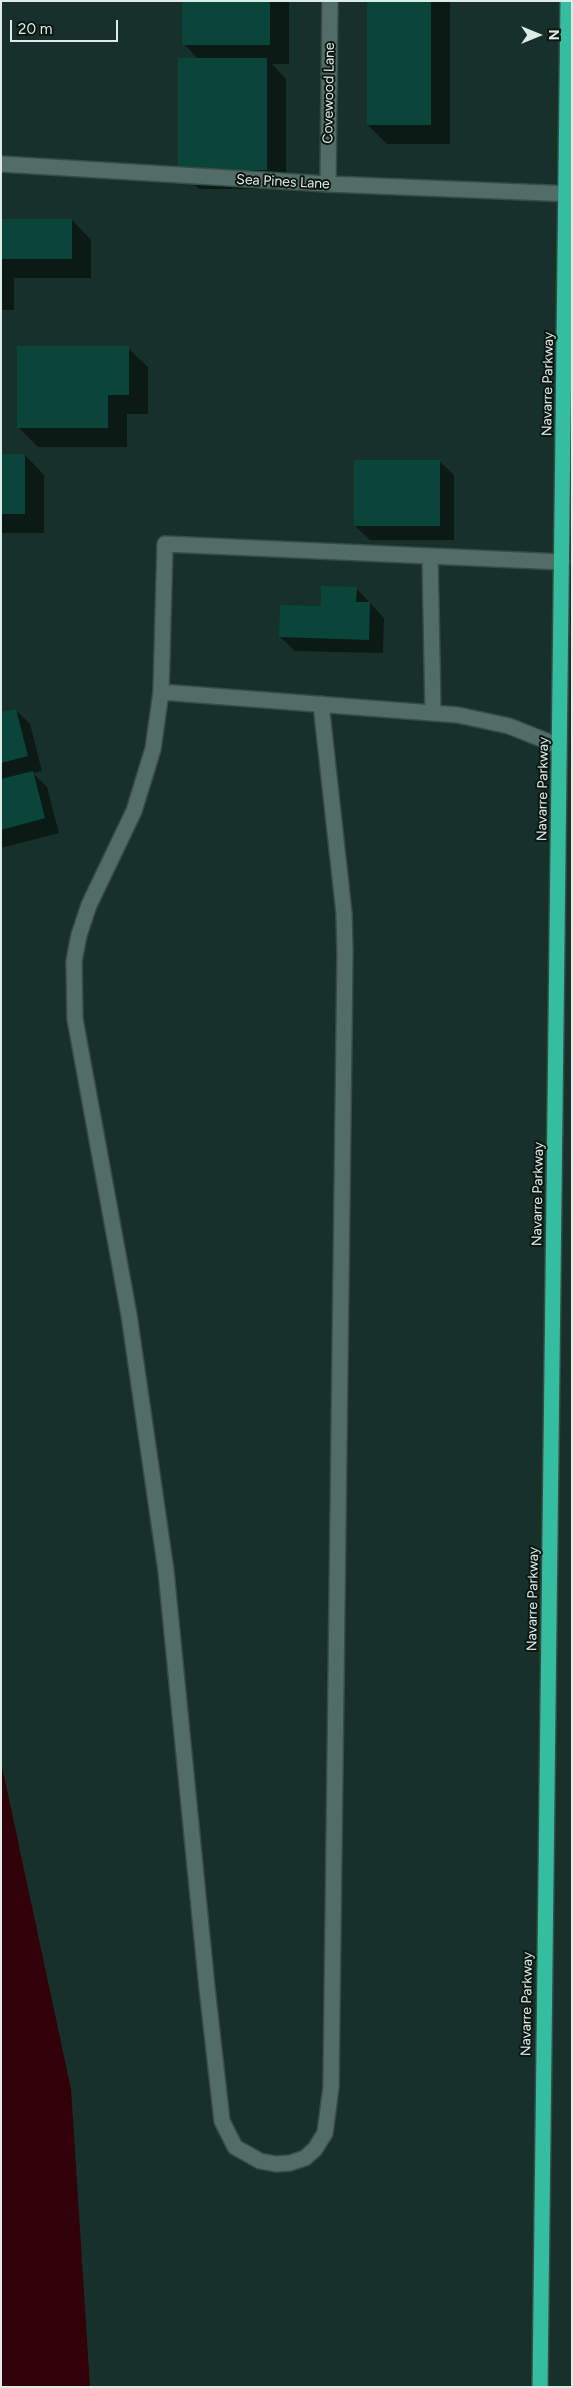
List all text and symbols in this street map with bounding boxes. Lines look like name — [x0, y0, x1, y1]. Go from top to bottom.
scale bar — [12, 10, 120, 42]
north arrow — [513, 10, 563, 60]
text: 20 m — [18, 20, 52, 38]
text: N — [545, 30, 562, 40]
street label: Covewood Lane — [320, 42, 338, 144]
street label: Sea Pines Lane — [236, 171, 330, 193]
street label: Navarre Parkway — [539, 332, 557, 436]
street label: Navarre Parkway — [534, 737, 552, 841]
street label: Navarre Parkway — [529, 1142, 547, 1246]
street label: Navarre Parkway — [524, 1547, 542, 1651]
street label: Navarre Parkway — [518, 1952, 536, 2056]

